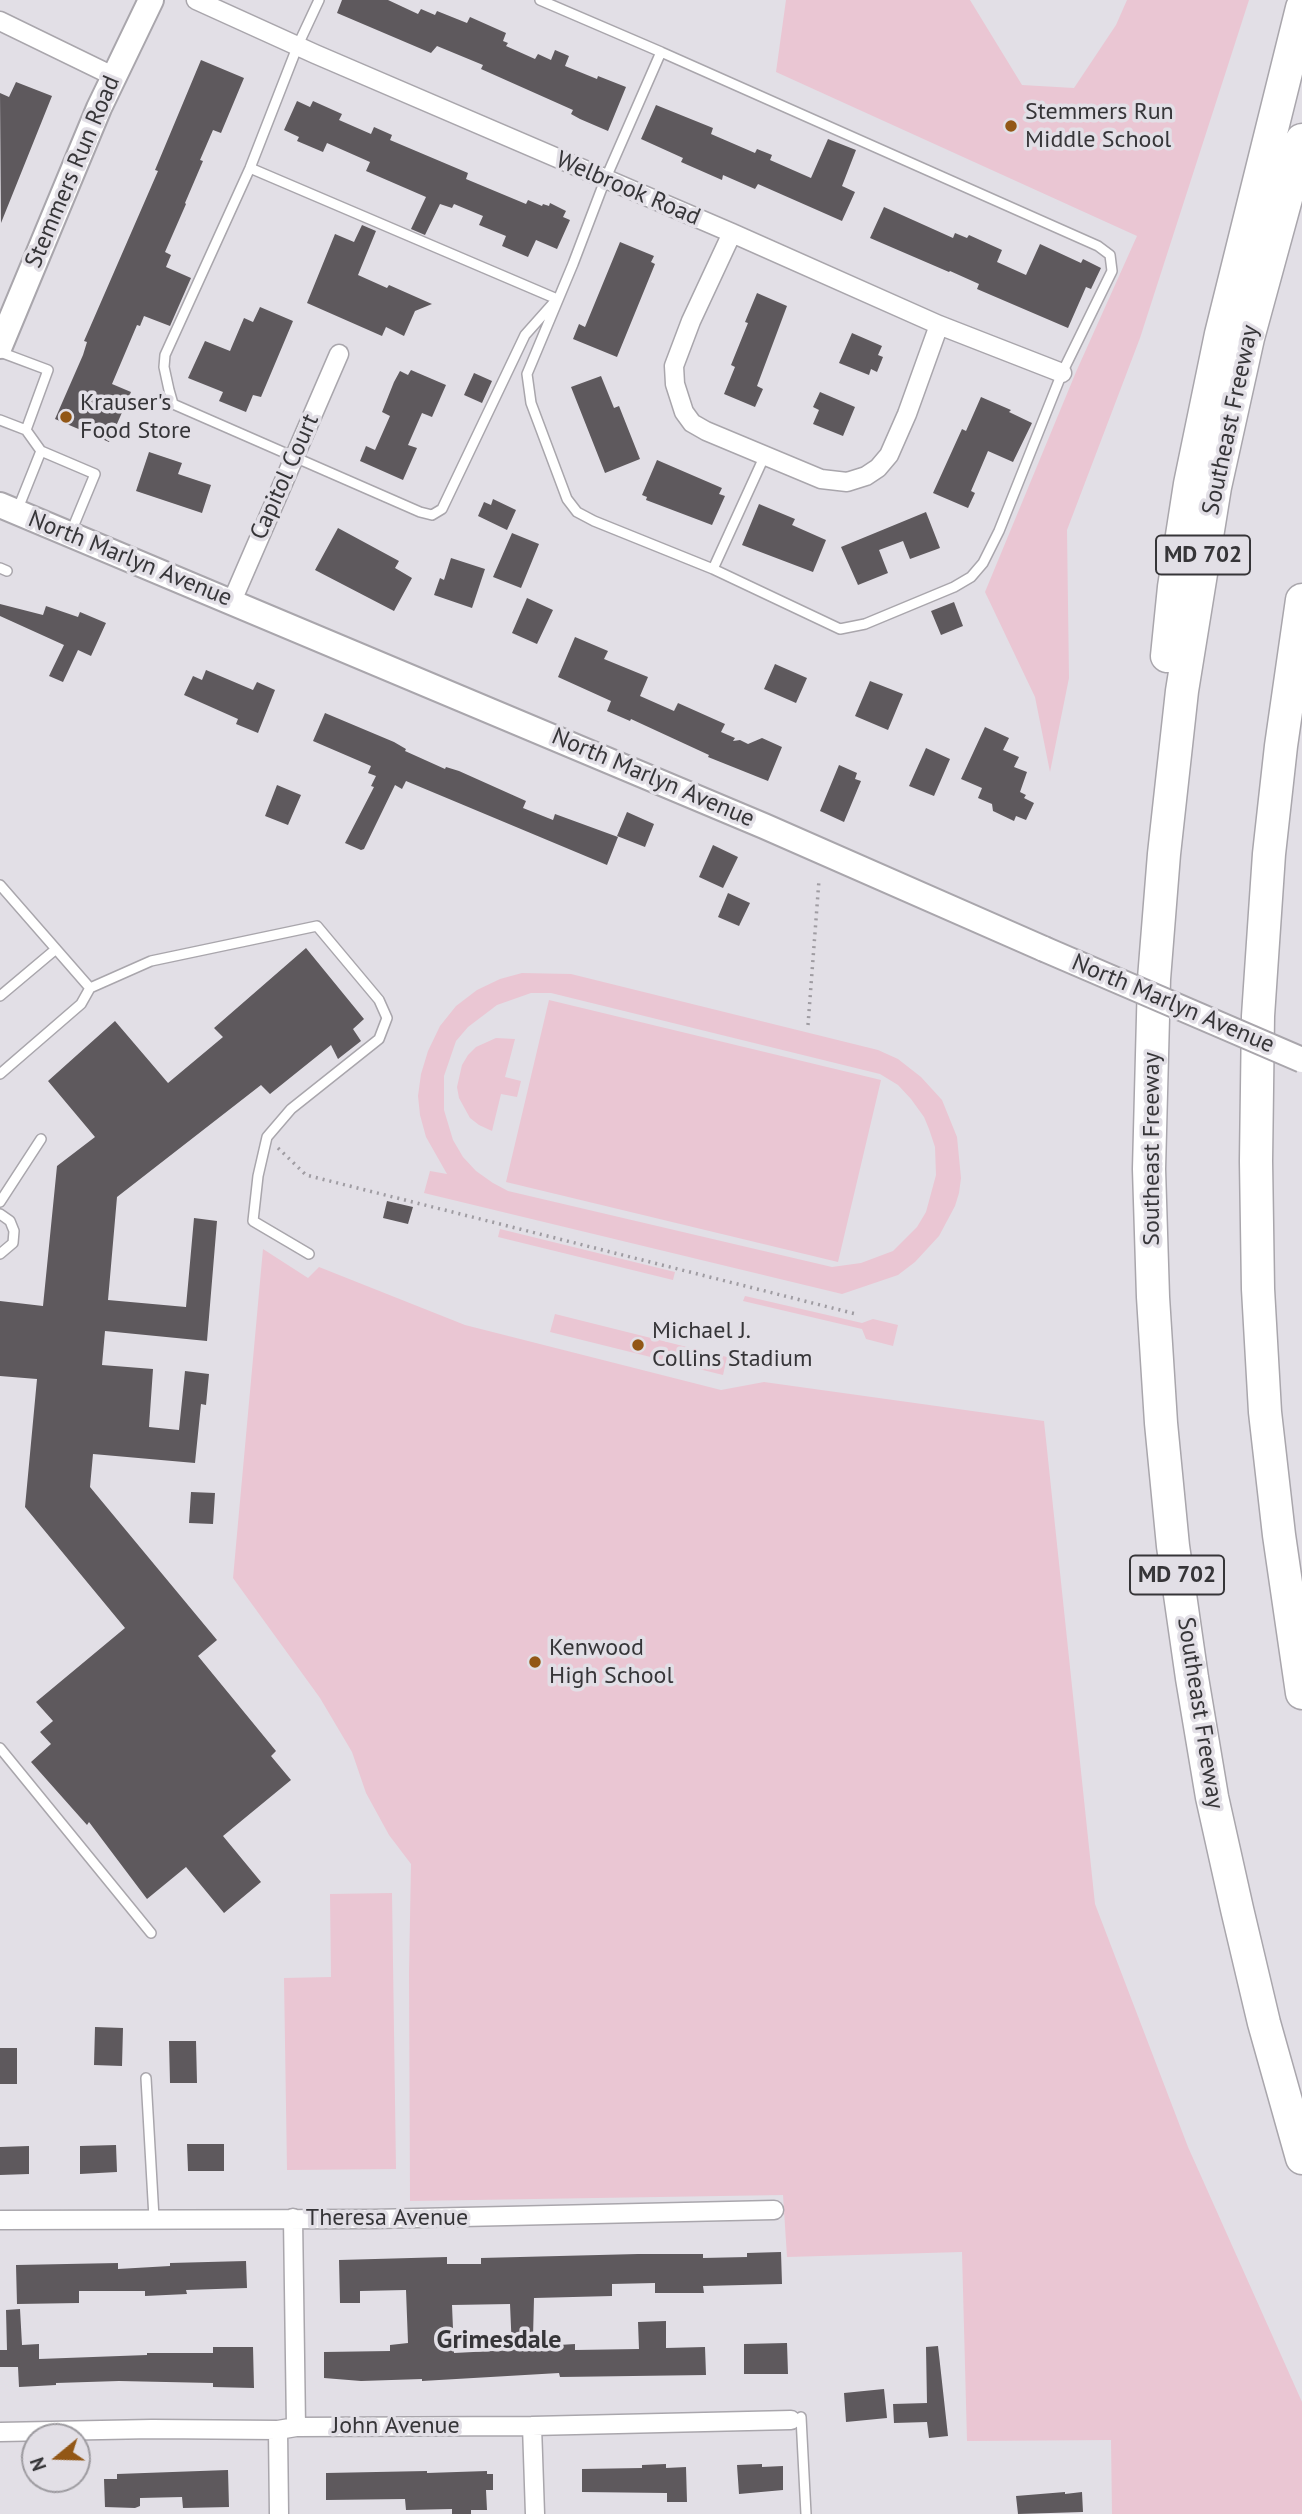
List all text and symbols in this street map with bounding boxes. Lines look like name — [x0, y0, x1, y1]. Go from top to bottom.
street label: Stemmers Run Road — [20, 72, 126, 272]
place label: Stemmers Run Middle School — [1025, 98, 1174, 154]
marker: Stemmers Run Middle School — [1003, 118, 1019, 134]
street label: Welbrook Road — [552, 146, 704, 232]
street label: Southeast Freeway — [1197, 322, 1265, 518]
place label: Krauser's Food Store — [80, 389, 191, 445]
marker: Krauser's Food Store — [58, 409, 74, 425]
street label: Capitol Court — [245, 410, 325, 544]
street label: North Marlyn Avenue — [24, 505, 236, 613]
road number: MD 702 — [1156, 536, 1250, 575]
street label: North Marlyn Avenue — [547, 722, 759, 834]
street label: North Marlyn Avenue — [1067, 948, 1279, 1060]
street label: Southeast Freeway — [1138, 1052, 1166, 1246]
place label: Michael J. Collins Stadium — [652, 1317, 812, 1373]
marker: Michael J. Collins Stadium — [630, 1337, 646, 1353]
road number: MD 702 — [1130, 1556, 1224, 1594]
street label: Southeast Freeway — [1171, 1615, 1229, 1811]
place label: Kenwood High School — [549, 1634, 673, 1690]
marker: Kenwood High School — [527, 1654, 543, 1670]
street label: Theresa Avenue — [306, 2204, 468, 2232]
district label: Grimesdale — [437, 2325, 561, 2357]
street label: John Avenue — [332, 2412, 460, 2440]
north arrow — [21, 2423, 91, 2493]
text: N — [25, 2454, 51, 2474]

